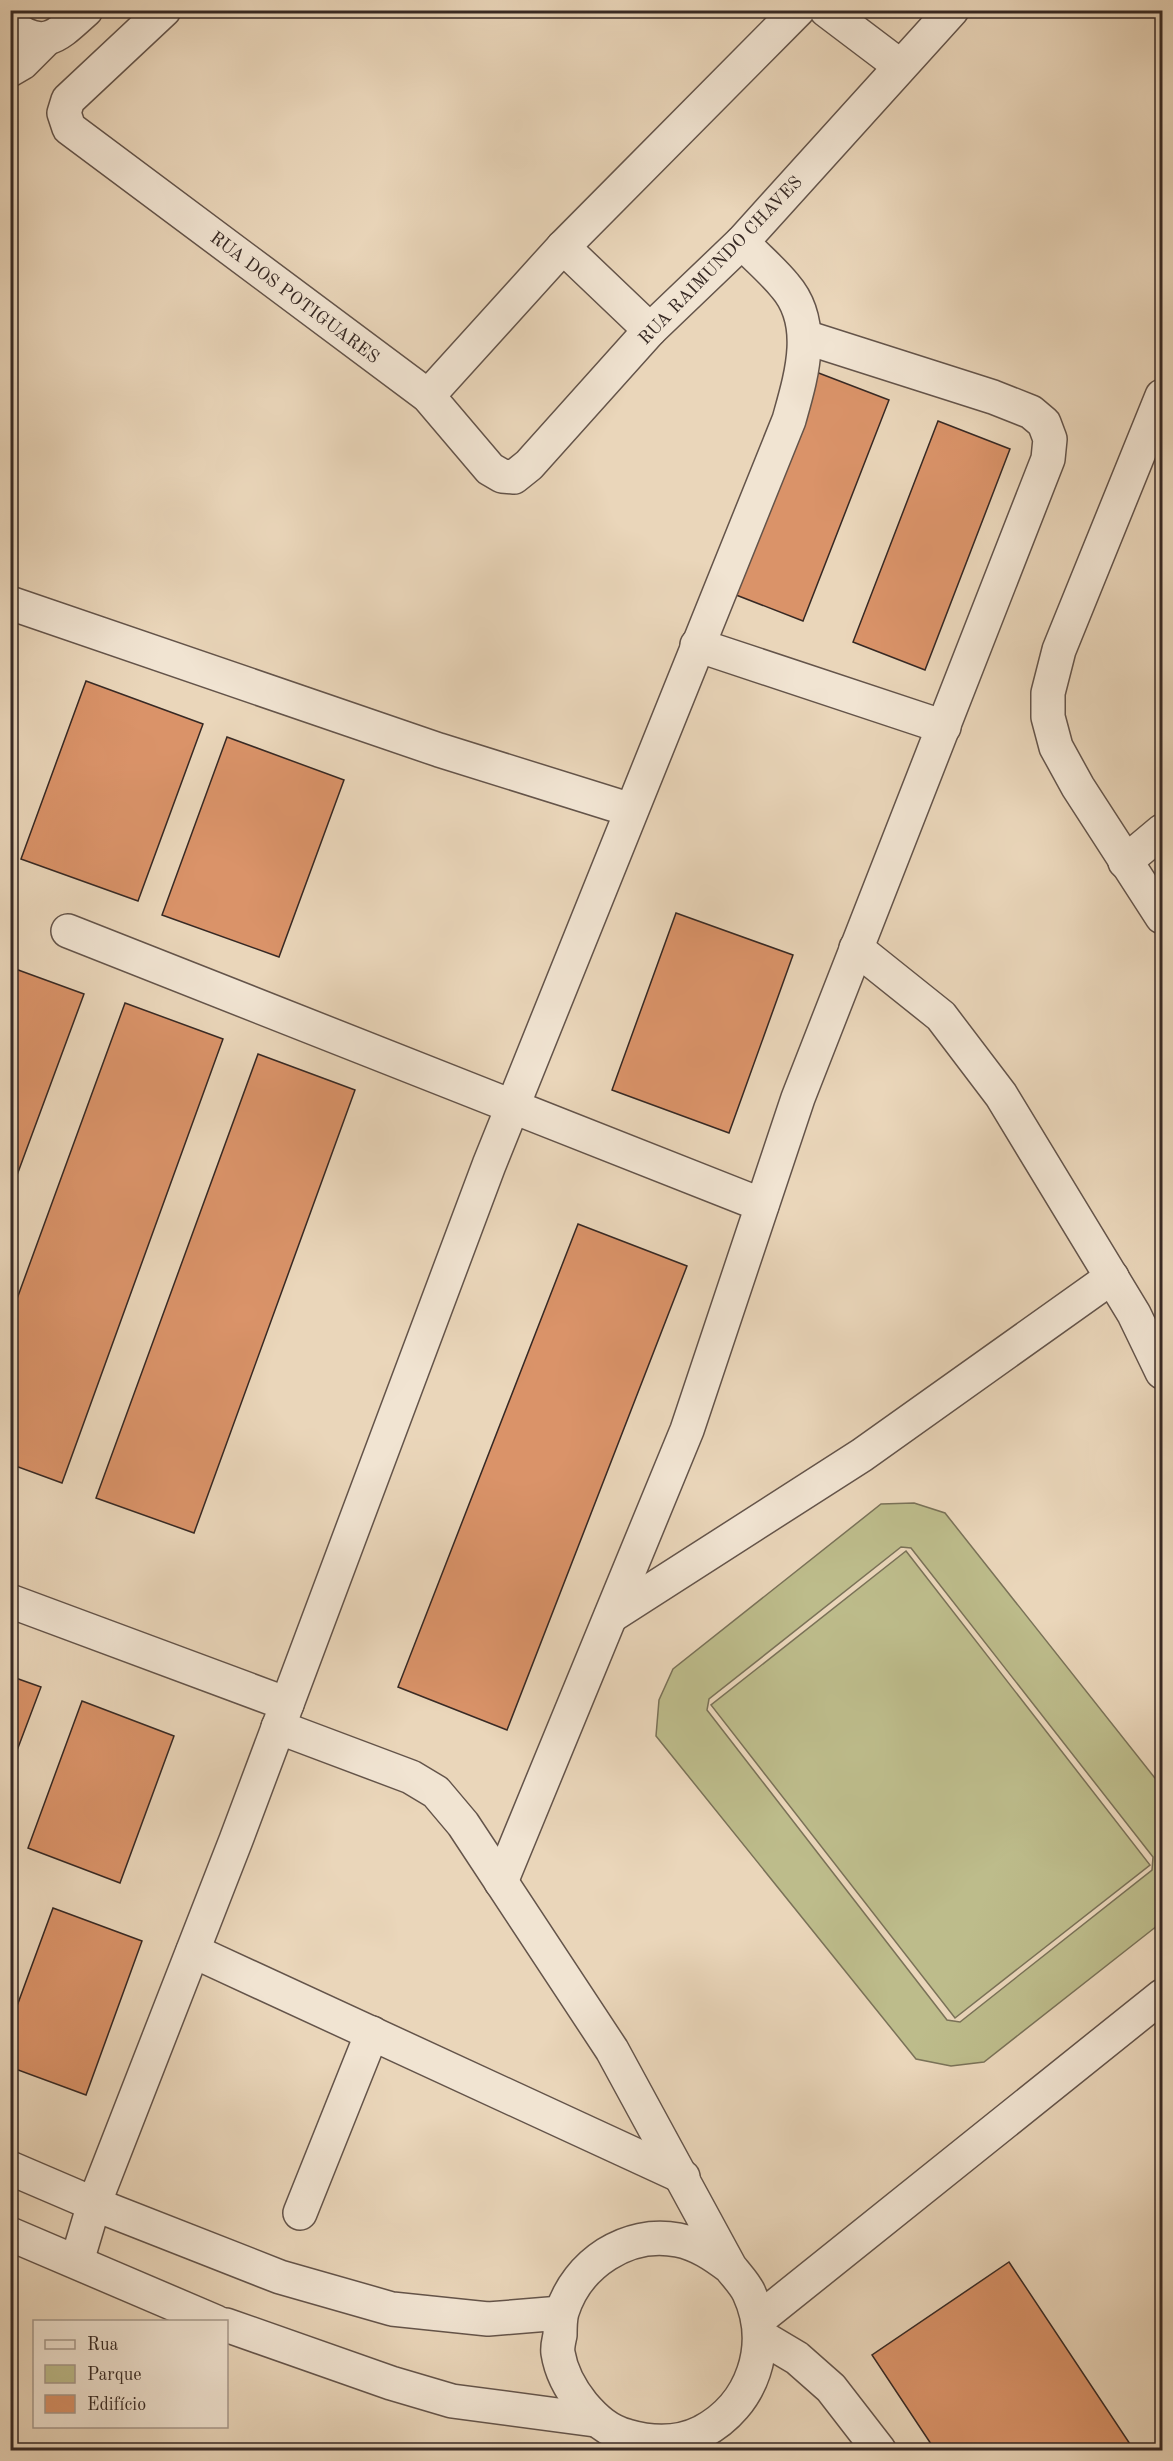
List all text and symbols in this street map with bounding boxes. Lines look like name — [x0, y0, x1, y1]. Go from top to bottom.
street label: RUA RAIMUNDO CHAVES — [636, 173, 806, 348]
street label: RUA DOS POTIGUARES — [207, 228, 382, 367]
legend — [33, 2320, 228, 2428]
text: Rua — [87, 2336, 118, 2354]
text: Parque — [87, 2366, 142, 2384]
text: Edifício — [87, 2396, 146, 2414]

